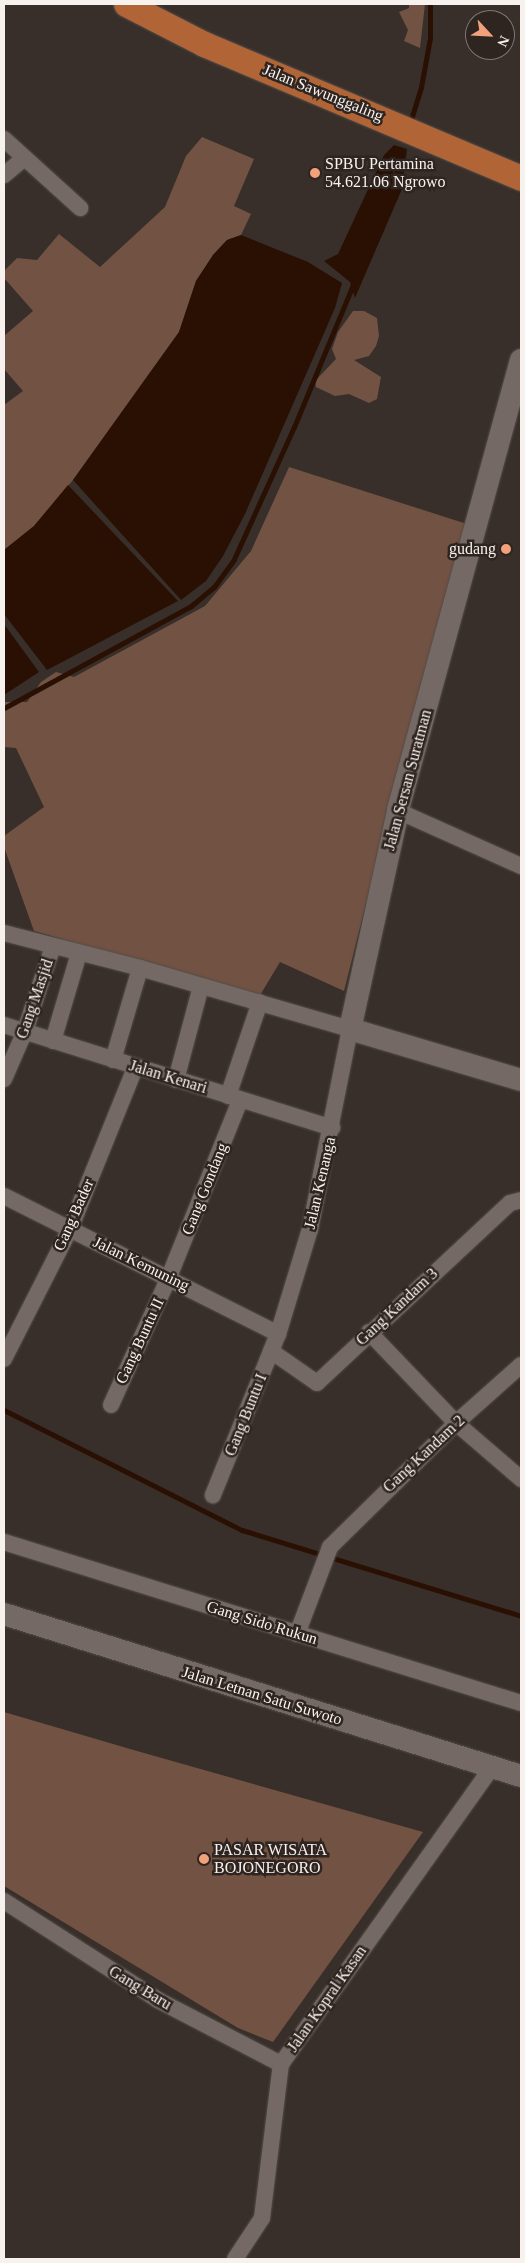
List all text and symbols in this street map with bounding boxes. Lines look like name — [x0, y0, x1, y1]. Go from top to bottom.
north arrow — [465, 10, 515, 60]
text: N — [494, 33, 512, 49]
street label: Jalan Sawunggaling — [260, 60, 386, 126]
place label: SPBU Pertamina 54.621.06 Ngrowo — [325, 154, 445, 192]
marker: SPBU Pertamina 54.621.06 Ngrowo — [309, 167, 321, 179]
place label: gudang — [449, 539, 496, 559]
marker: gudang — [500, 543, 512, 555]
street label: Jalan Sersan Suratman — [380, 708, 436, 852]
street label: Gang Masjid — [12, 957, 58, 1041]
street label: Jalan Kenari — [127, 1056, 209, 1098]
street label: Jalan Kenanga — [300, 1135, 340, 1231]
street label: Gang Gondang — [178, 1140, 232, 1238]
street label: Gang Bader — [50, 1176, 98, 1254]
street label: Jalan Kemuning — [90, 1232, 192, 1296]
street label: Gang Kandam 3 — [352, 1264, 442, 1350]
street label: Gang Buntu II — [112, 1295, 168, 1387]
street label: Gang Buntu I — [221, 1371, 271, 1459]
street label: Gang Kandam 2 — [379, 1411, 469, 1497]
street label: Gang Sido Rukun — [204, 1597, 320, 1649]
street label: Jalan Letnan Satu Suwoto — [180, 1662, 344, 1730]
place label: PASAR WISATA BOJONEGORO — [214, 1840, 327, 1878]
marker: PASAR WISATA BOJONEGORO — [198, 1853, 210, 1865]
street label: Jalan Kopral Kasan — [283, 1942, 371, 2056]
street label: Gang Baru — [105, 1962, 175, 2014]

